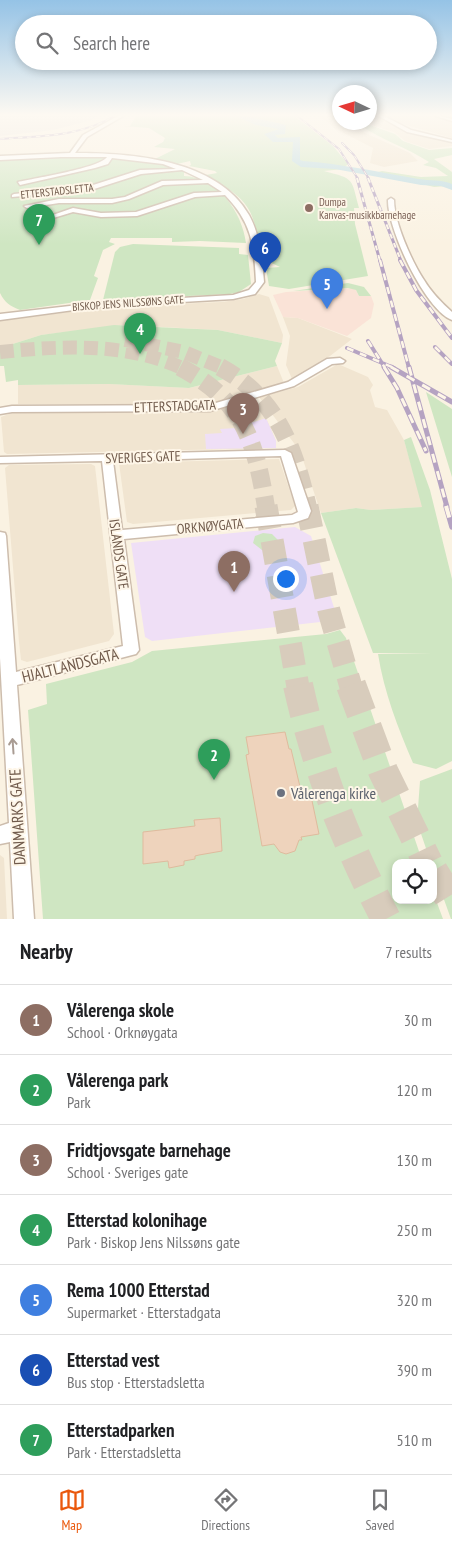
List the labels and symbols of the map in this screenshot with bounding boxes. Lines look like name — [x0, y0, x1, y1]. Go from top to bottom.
north arrow — [332, 85, 377, 130]
street label: ETTERSTADSLETTA — [20, 180, 95, 202]
place label: Dumpa Kanvas-musikkbarnehage — [319, 195, 416, 222]
marker: Dumpa Kanvas-musikkbarnehage — [303, 202, 315, 214]
pin: 7 — [23, 204, 55, 245]
pin: 6 — [249, 232, 281, 273]
pin: 5 — [311, 268, 343, 309]
street label: BISKOP JENS NILSSØNS GATE — [72, 292, 185, 314]
pin: 4 — [124, 313, 156, 354]
pin: 3 — [227, 393, 259, 434]
street label: ETTERSTADGATA — [134, 396, 217, 416]
street label: SVERIGES GATE — [105, 447, 181, 467]
street label: ORKNØYGATA — [176, 514, 244, 538]
street label: ISLANDS GATE — [105, 518, 133, 590]
pin: 1 — [218, 551, 250, 592]
your location — [273, 566, 299, 592]
street label: HJALTLANDSGATA — [20, 643, 121, 687]
one-way arrow — [9, 738, 18, 754]
pin: 2 — [198, 739, 230, 780]
street label: DANMARKS GATE — [4, 768, 30, 866]
place label: Vålerenga kirke — [290, 783, 376, 803]
marker: Vålerenga kirke — [275, 787, 287, 799]

